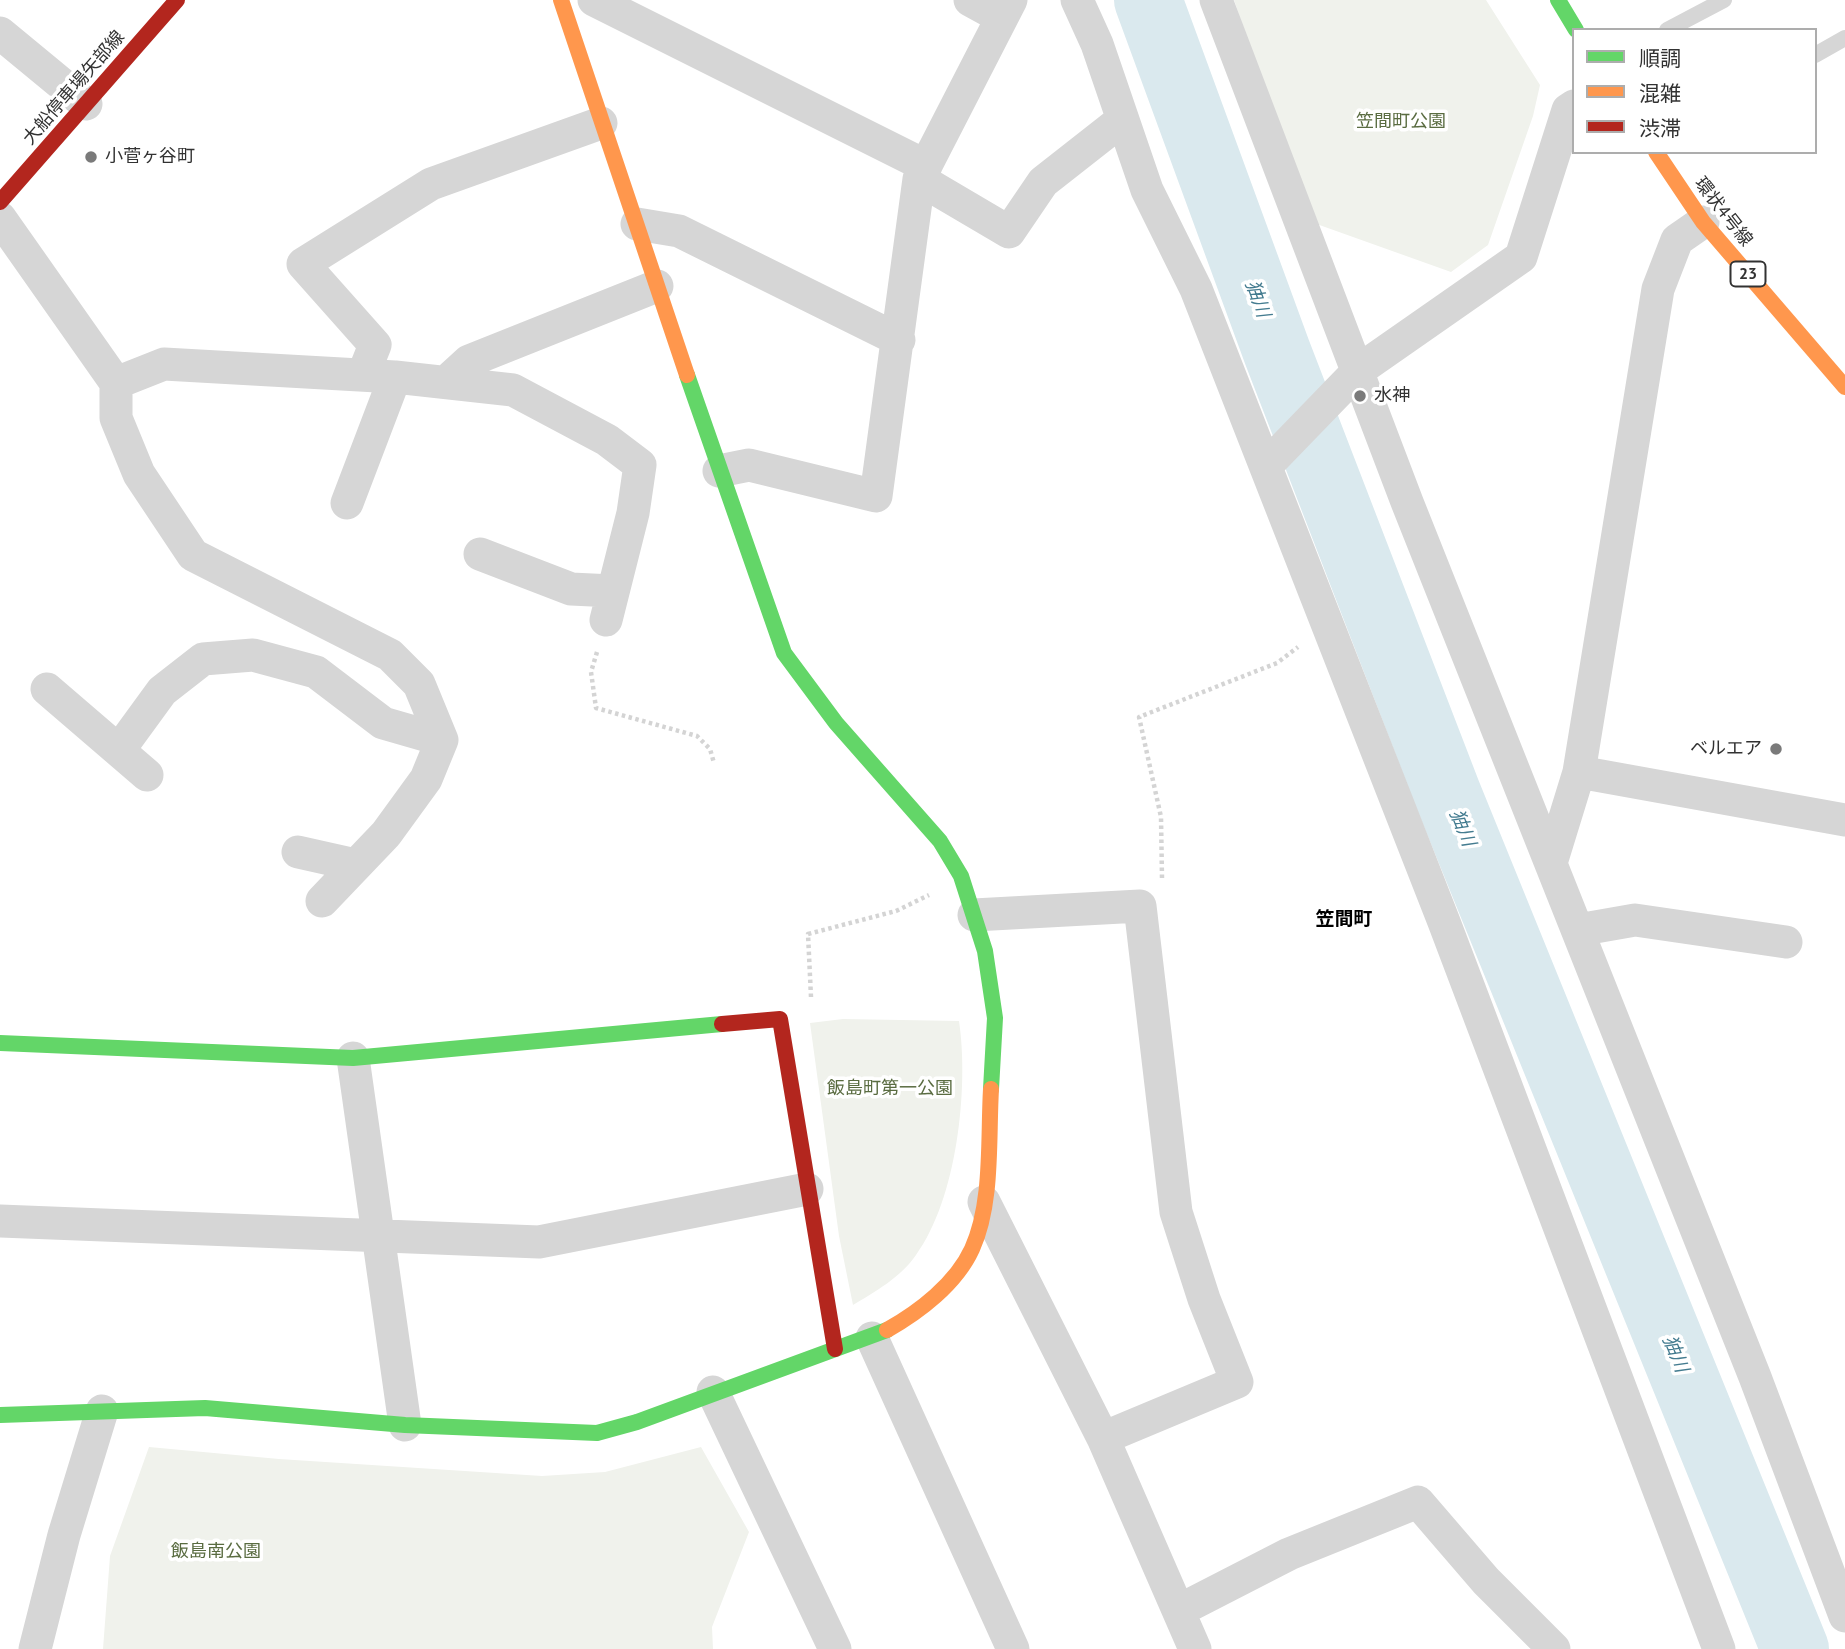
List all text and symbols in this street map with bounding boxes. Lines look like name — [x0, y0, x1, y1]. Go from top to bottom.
street label: 大船停車場矢部線 — [19, 27, 129, 149]
legend — [1572, 28, 1817, 154]
text: 順調 — [1639, 45, 1681, 72]
text: 混雑 — [1639, 80, 1681, 107]
park label: 笠間町公園 — [1356, 111, 1446, 133]
text: 渋滞 — [1639, 115, 1681, 142]
place label: 小菅ヶ谷町 — [105, 146, 195, 168]
marker: 小菅ヶ谷町 — [83, 149, 99, 165]
street label: 環状4号線 — [1689, 173, 1757, 251]
road number: 23 — [1730, 262, 1766, 286]
water label: 㹨川 — [1240, 277, 1274, 321]
place label: 水神 — [1374, 385, 1410, 407]
marker: 水神 — [1352, 388, 1368, 404]
place label: ベルエア — [1690, 738, 1762, 760]
marker: ベルエア — [1768, 741, 1784, 757]
water label: 㹨川 — [1444, 806, 1480, 850]
district label: 笠間町 — [1316, 909, 1372, 931]
park label: 飯島町第一公園 — [827, 1078, 953, 1100]
water label: 㹨川 — [1657, 1332, 1693, 1376]
park label: 飯島南公園 — [171, 1541, 261, 1563]

